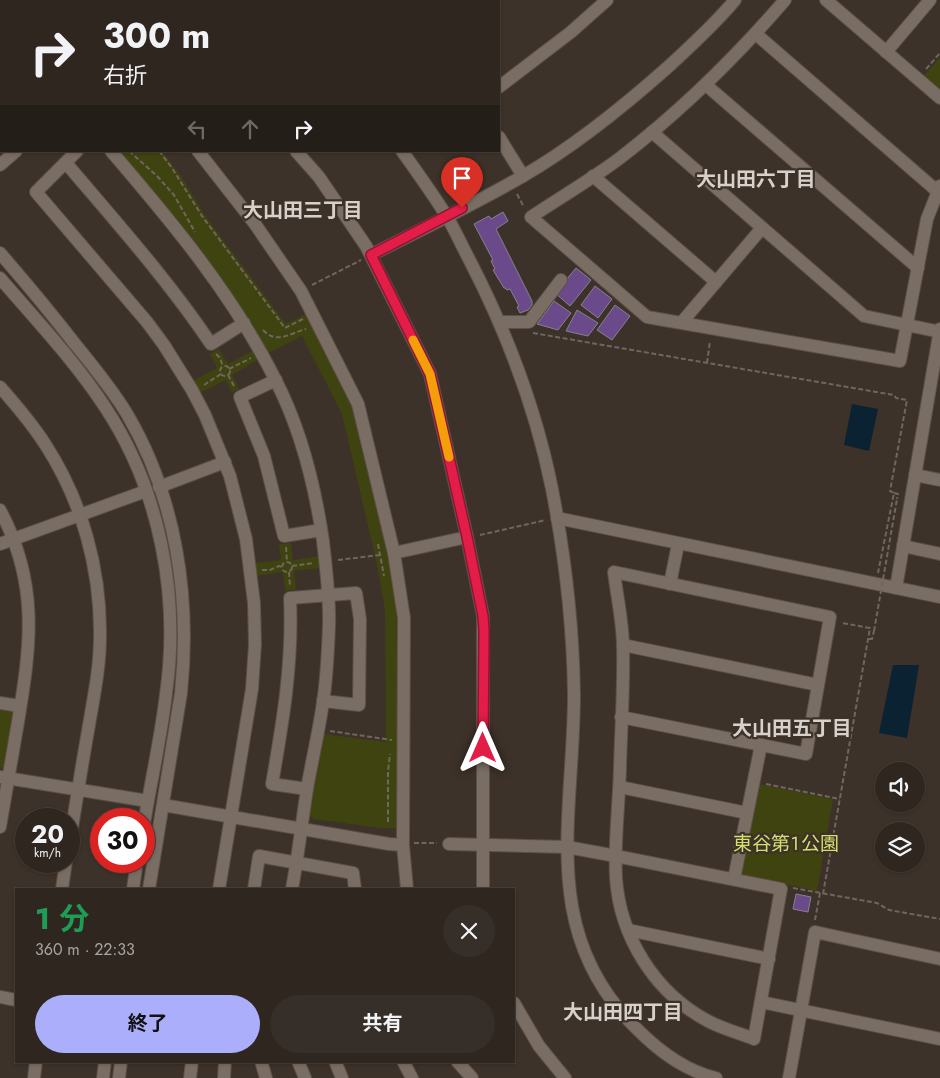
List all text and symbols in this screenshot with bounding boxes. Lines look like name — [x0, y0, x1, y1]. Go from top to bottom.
text: 300 m — [103, 11, 210, 61]
icon: right — [20, 20, 85, 85]
text: 右折 — [103, 59, 147, 91]
icon: left — [183, 115, 211, 143]
icon: ahead — [236, 115, 264, 143]
icon: right — [289, 115, 317, 143]
pin — [441, 157, 483, 208]
icon: arrive — [448, 164, 476, 192]
district label: 大山田六丁目 — [696, 165, 816, 194]
district label: 大山田三丁目 — [243, 196, 363, 225]
district label: 大山田五丁目 — [732, 714, 852, 743]
position arrow — [456, 721, 508, 773]
map controls — [875, 762, 925, 872]
button: sound — [875, 762, 925, 812]
speed limit sign: 30 — [90, 808, 155, 873]
text: 20 — [31, 816, 64, 852]
button: layers — [875, 822, 925, 872]
park label: 東谷第１公園 — [733, 830, 839, 857]
text: km/h — [34, 844, 61, 862]
text: 1 分 — [35, 897, 89, 940]
button: close — [443, 905, 495, 957]
text: 360 m · 22:33 — [35, 938, 135, 961]
button: 終了 — [35, 995, 260, 1053]
button: 共有 — [270, 995, 495, 1053]
district label: 大山田四丁目 — [563, 998, 683, 1027]

